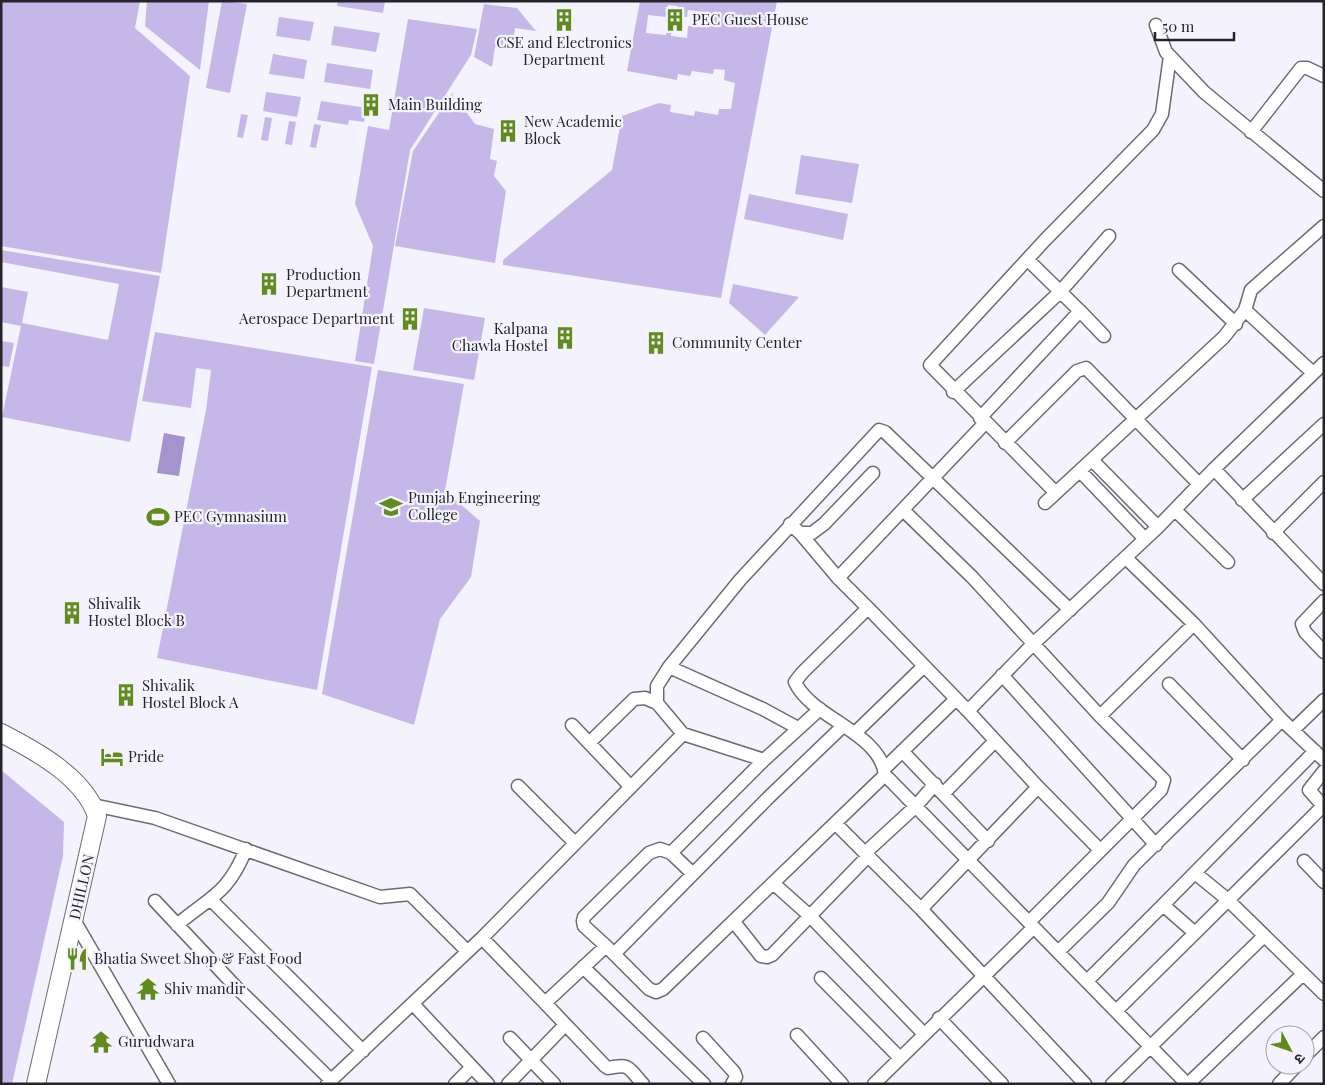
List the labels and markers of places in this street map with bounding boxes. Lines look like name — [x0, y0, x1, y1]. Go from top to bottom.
building icon: CSE and Electronics Department — [551, 7, 577, 33]
building icon: PEC Guest House — [662, 7, 688, 33]
place label: PEC Guest House — [692, 9, 809, 29]
place label: CSE and Electronics Department — [496, 32, 632, 69]
building icon: Main Building — [358, 92, 384, 118]
place label: Main Building — [388, 94, 482, 114]
place label: New Academic Block — [524, 111, 622, 148]
building icon: New Academic Block — [495, 118, 521, 144]
place label: Production Department — [286, 264, 368, 301]
building icon: Production Department — [256, 271, 282, 297]
building icon: Aerospace Department — [397, 306, 423, 332]
place label: Aerospace Department — [238, 308, 395, 328]
place label: Kalpana Chawla Hostel — [452, 318, 549, 355]
building icon: Kalpana Chawla Hostel — [552, 325, 578, 351]
building icon: Community Center — [643, 330, 669, 356]
place label: Community Center — [672, 332, 802, 352]
place label: Punjab Engineering College — [408, 487, 540, 524]
school or university icon: Punjab Engineering College — [378, 494, 404, 520]
sports icon: PEC Gymnasium — [145, 504, 171, 530]
place label: PEC Gymnasium — [174, 506, 288, 526]
place label: Shivalik Hostel Block B — [88, 593, 185, 630]
building icon: Shivalik Hostel Block B — [59, 600, 85, 626]
place label: Shivalik Hostel Block A — [142, 675, 239, 712]
building icon: Shivalik Hostel Block A — [113, 682, 139, 708]
hotel icon: Pride — [99, 744, 125, 770]
place label: Pride — [128, 746, 164, 766]
restaurant icon: Bhatia Sweet Shop & Fast Food — [64, 946, 90, 972]
place label: Bhatia Sweet Shop & Fast Food — [94, 948, 303, 968]
temple icon: Shiv mandir — [135, 976, 161, 1002]
place label: Shiv mandir — [164, 978, 246, 998]
temple icon: Gurudwara — [88, 1029, 114, 1055]
place label: Gurudwara — [118, 1031, 195, 1051]

